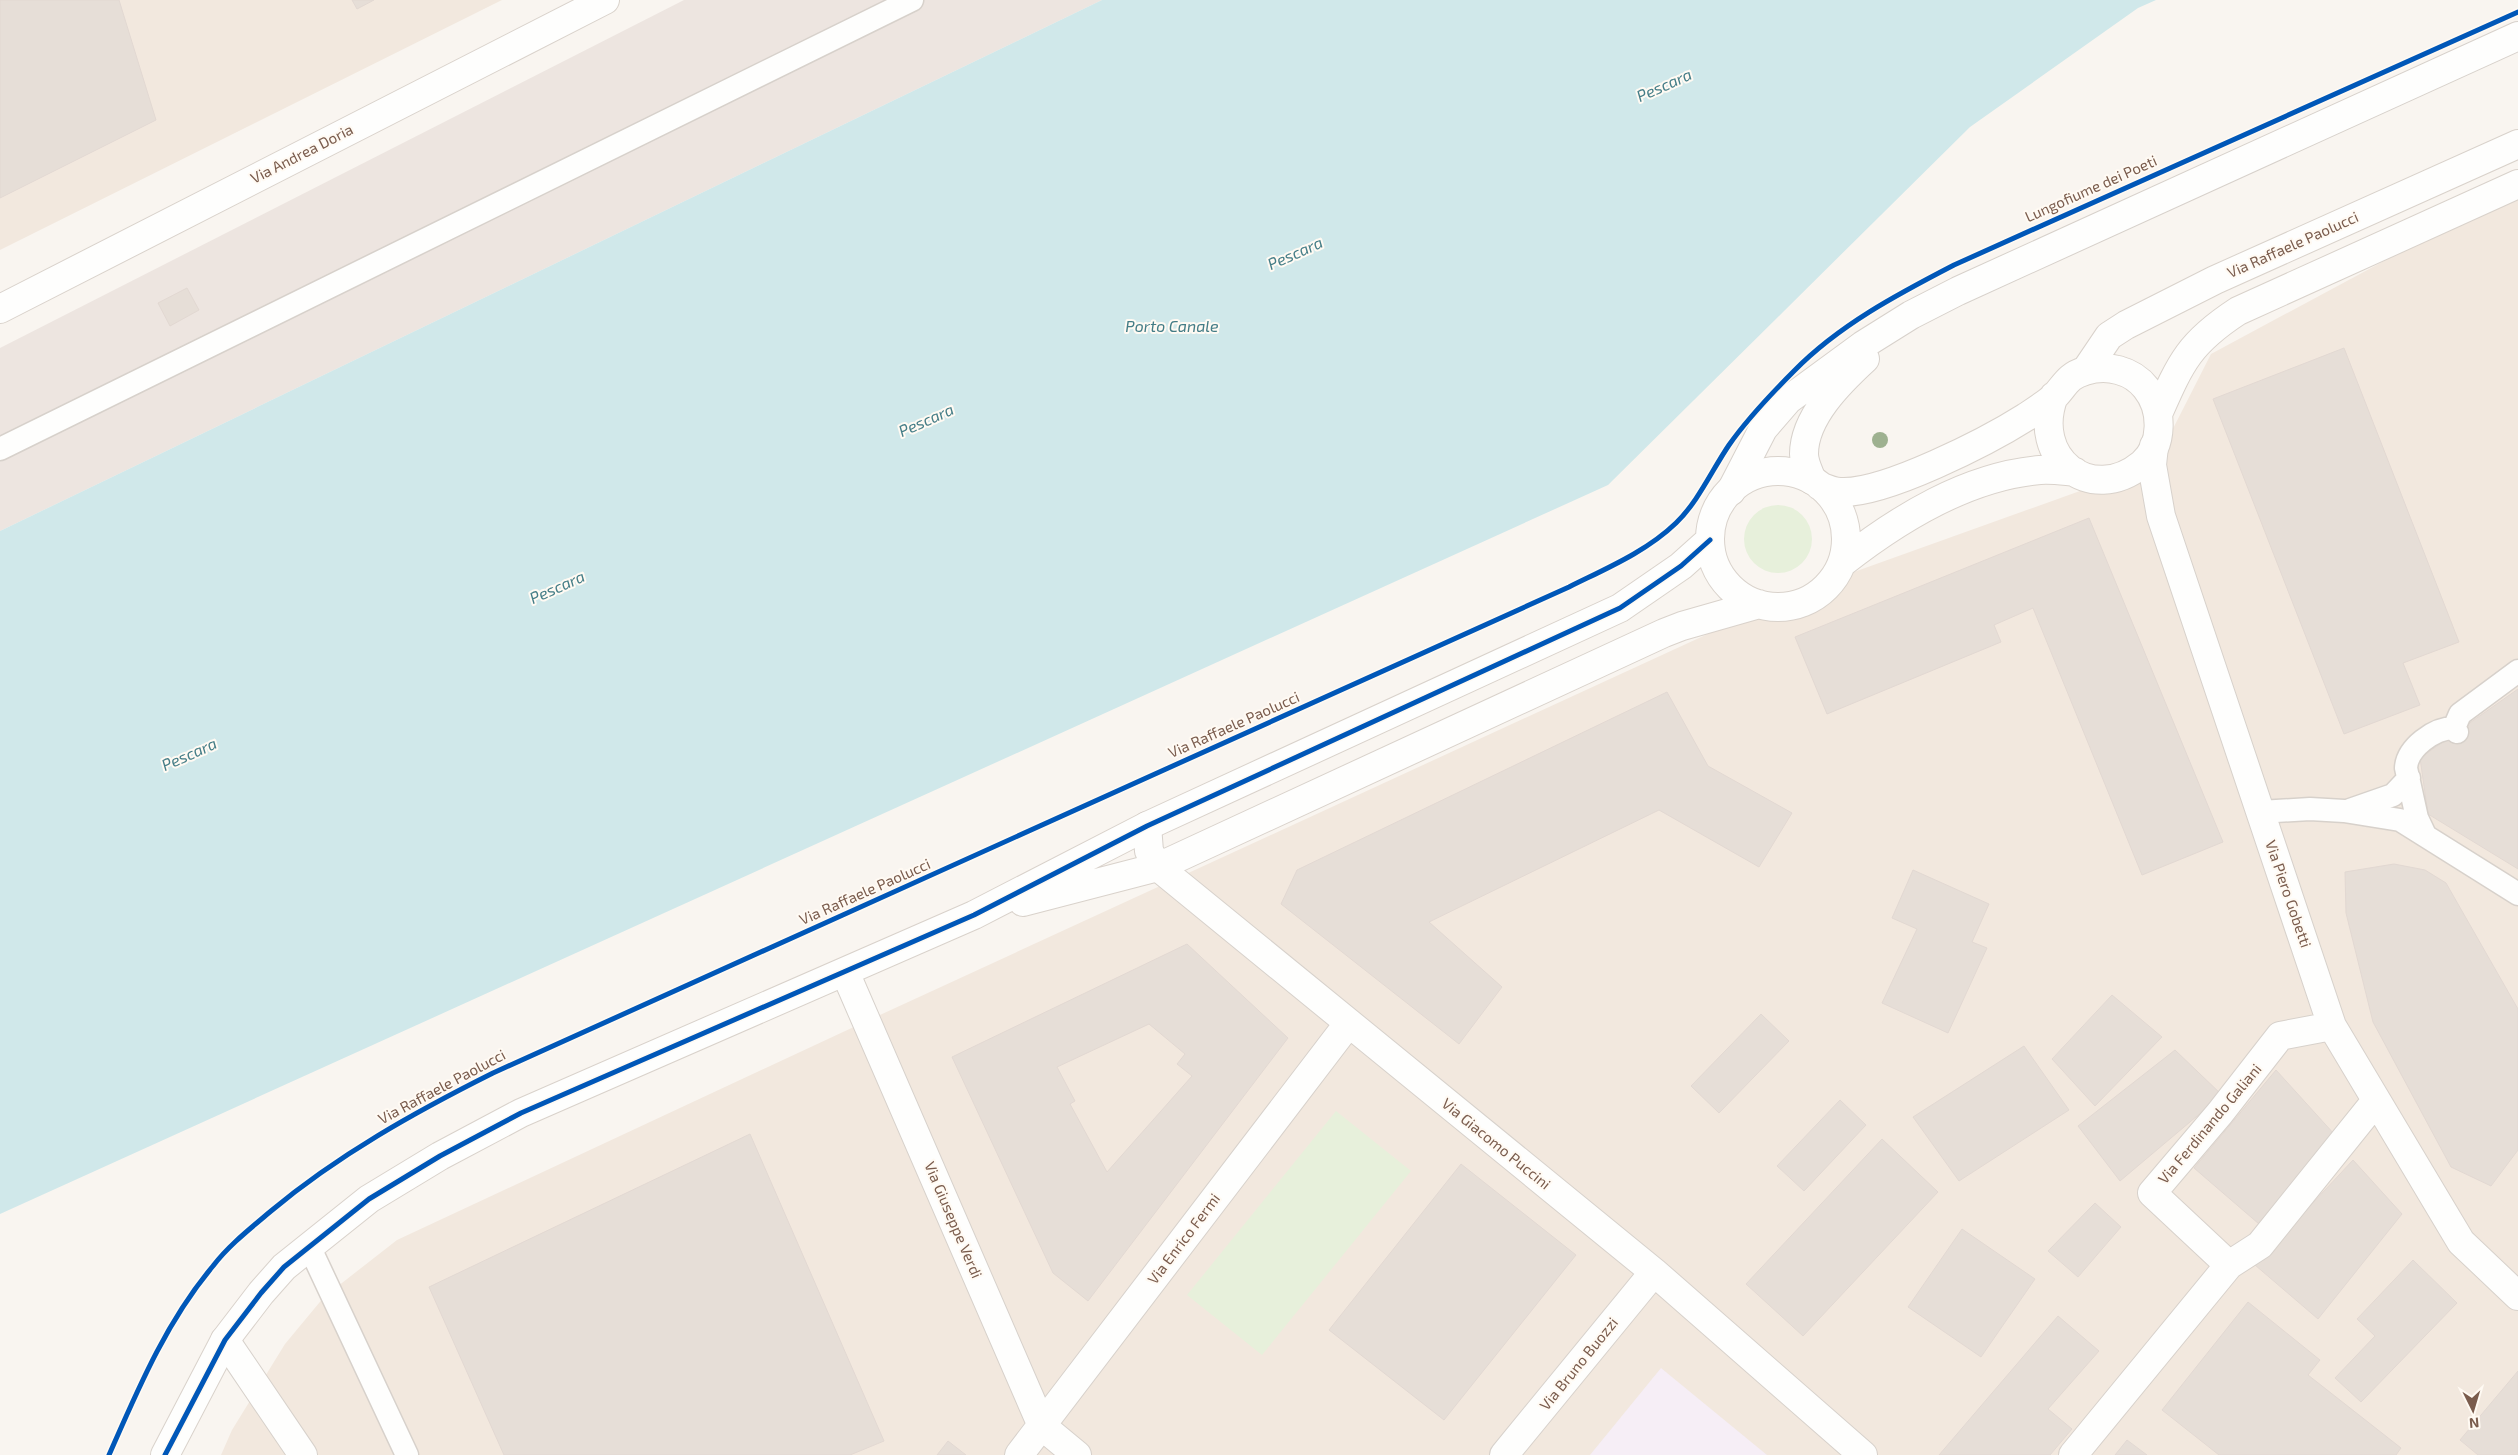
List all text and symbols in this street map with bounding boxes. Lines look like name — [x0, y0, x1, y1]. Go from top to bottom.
water label: Pescara — [1633, 64, 1694, 105]
street label: Via Andrea Doria — [247, 120, 356, 187]
street label: Lungofiume dei Poeti — [2022, 151, 2159, 225]
street label: Via Raffaele Paolucci — [2224, 207, 2361, 281]
water label: Pescara — [1264, 232, 1325, 273]
water label: Porto Canale — [1125, 316, 1219, 335]
water label: Pescara — [895, 399, 956, 440]
water label: Pescara — [526, 566, 587, 607]
street label: Via Raffaele Paolucci — [1165, 687, 1302, 761]
water label: Pescara — [158, 733, 219, 774]
street label: Via Piero Gobetti — [2262, 838, 2316, 950]
street label: Via Raffaele Paolucci — [796, 854, 933, 928]
street label: Via Raffaele Paolucci — [375, 1045, 508, 1127]
street label: Via Ferdinando Galiani — [2154, 1060, 2265, 1187]
street label: Via Giacomo Puccini — [1439, 1094, 1555, 1193]
street label: Via Giuseppe Verdi — [921, 1159, 987, 1281]
street label: Via Enrico Fermi — [1143, 1189, 1223, 1287]
street label: Via Bruno Buozzi — [1535, 1313, 1621, 1413]
north arrow — [2448, 1385, 2498, 1435]
text: N — [2468, 1415, 2480, 1432]

